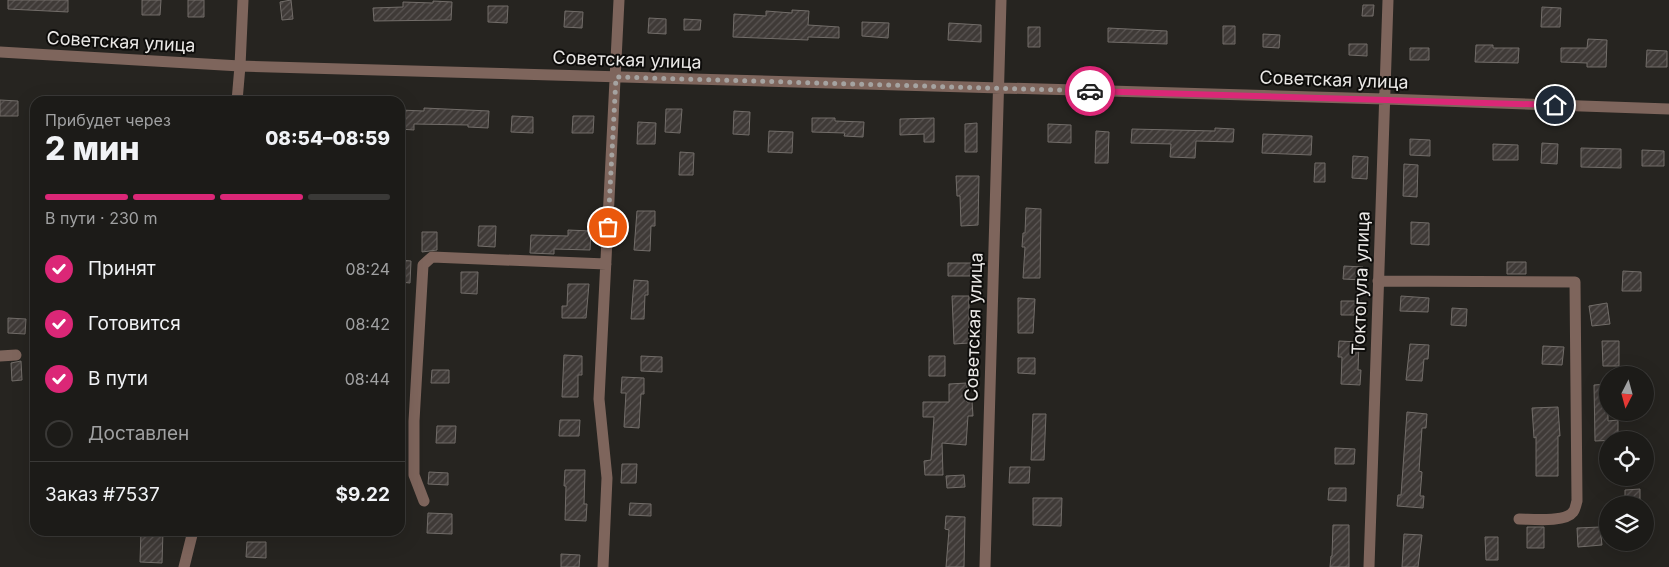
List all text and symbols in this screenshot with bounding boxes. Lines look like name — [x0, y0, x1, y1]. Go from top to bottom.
street label: Советская улица — [46, 27, 196, 56]
street label: Советская улица — [552, 46, 702, 73]
courier — [1065, 66, 1115, 116]
street label: Советская улица — [1259, 66, 1409, 93]
icon: car — [1076, 77, 1104, 105]
pin — [1534, 84, 1576, 126]
icon: home — [1541, 91, 1569, 119]
text: Прибудет через — [45, 110, 171, 130]
text: 08:54–08:59 — [265, 127, 390, 150]
text: 2 мин — [45, 129, 140, 168]
pin — [587, 206, 629, 248]
text: В пути · 230 m — [45, 208, 157, 228]
street label: Токтогула улица — [1347, 211, 1374, 355]
icon: bag — [594, 213, 622, 241]
street label: Советская улица — [960, 252, 987, 402]
icon: check — [45, 255, 73, 283]
text: Принят — [88, 257, 156, 280]
text: 08:24 — [346, 259, 390, 279]
icon: check — [45, 310, 73, 338]
text: Готовится — [88, 312, 181, 335]
text: 08:42 — [345, 314, 390, 334]
icon: check — [45, 365, 73, 393]
north arrow — [1599, 366, 1654, 421]
map controls — [1599, 366, 1654, 551]
text: В пути — [88, 367, 148, 390]
text: 08:44 — [345, 369, 390, 389]
text: Доставлен — [88, 422, 189, 445]
button: locate — [1599, 431, 1654, 486]
text: Заказ #7537 — [45, 483, 160, 506]
text: $9.22 — [335, 483, 390, 506]
button: layers — [1599, 496, 1654, 551]

